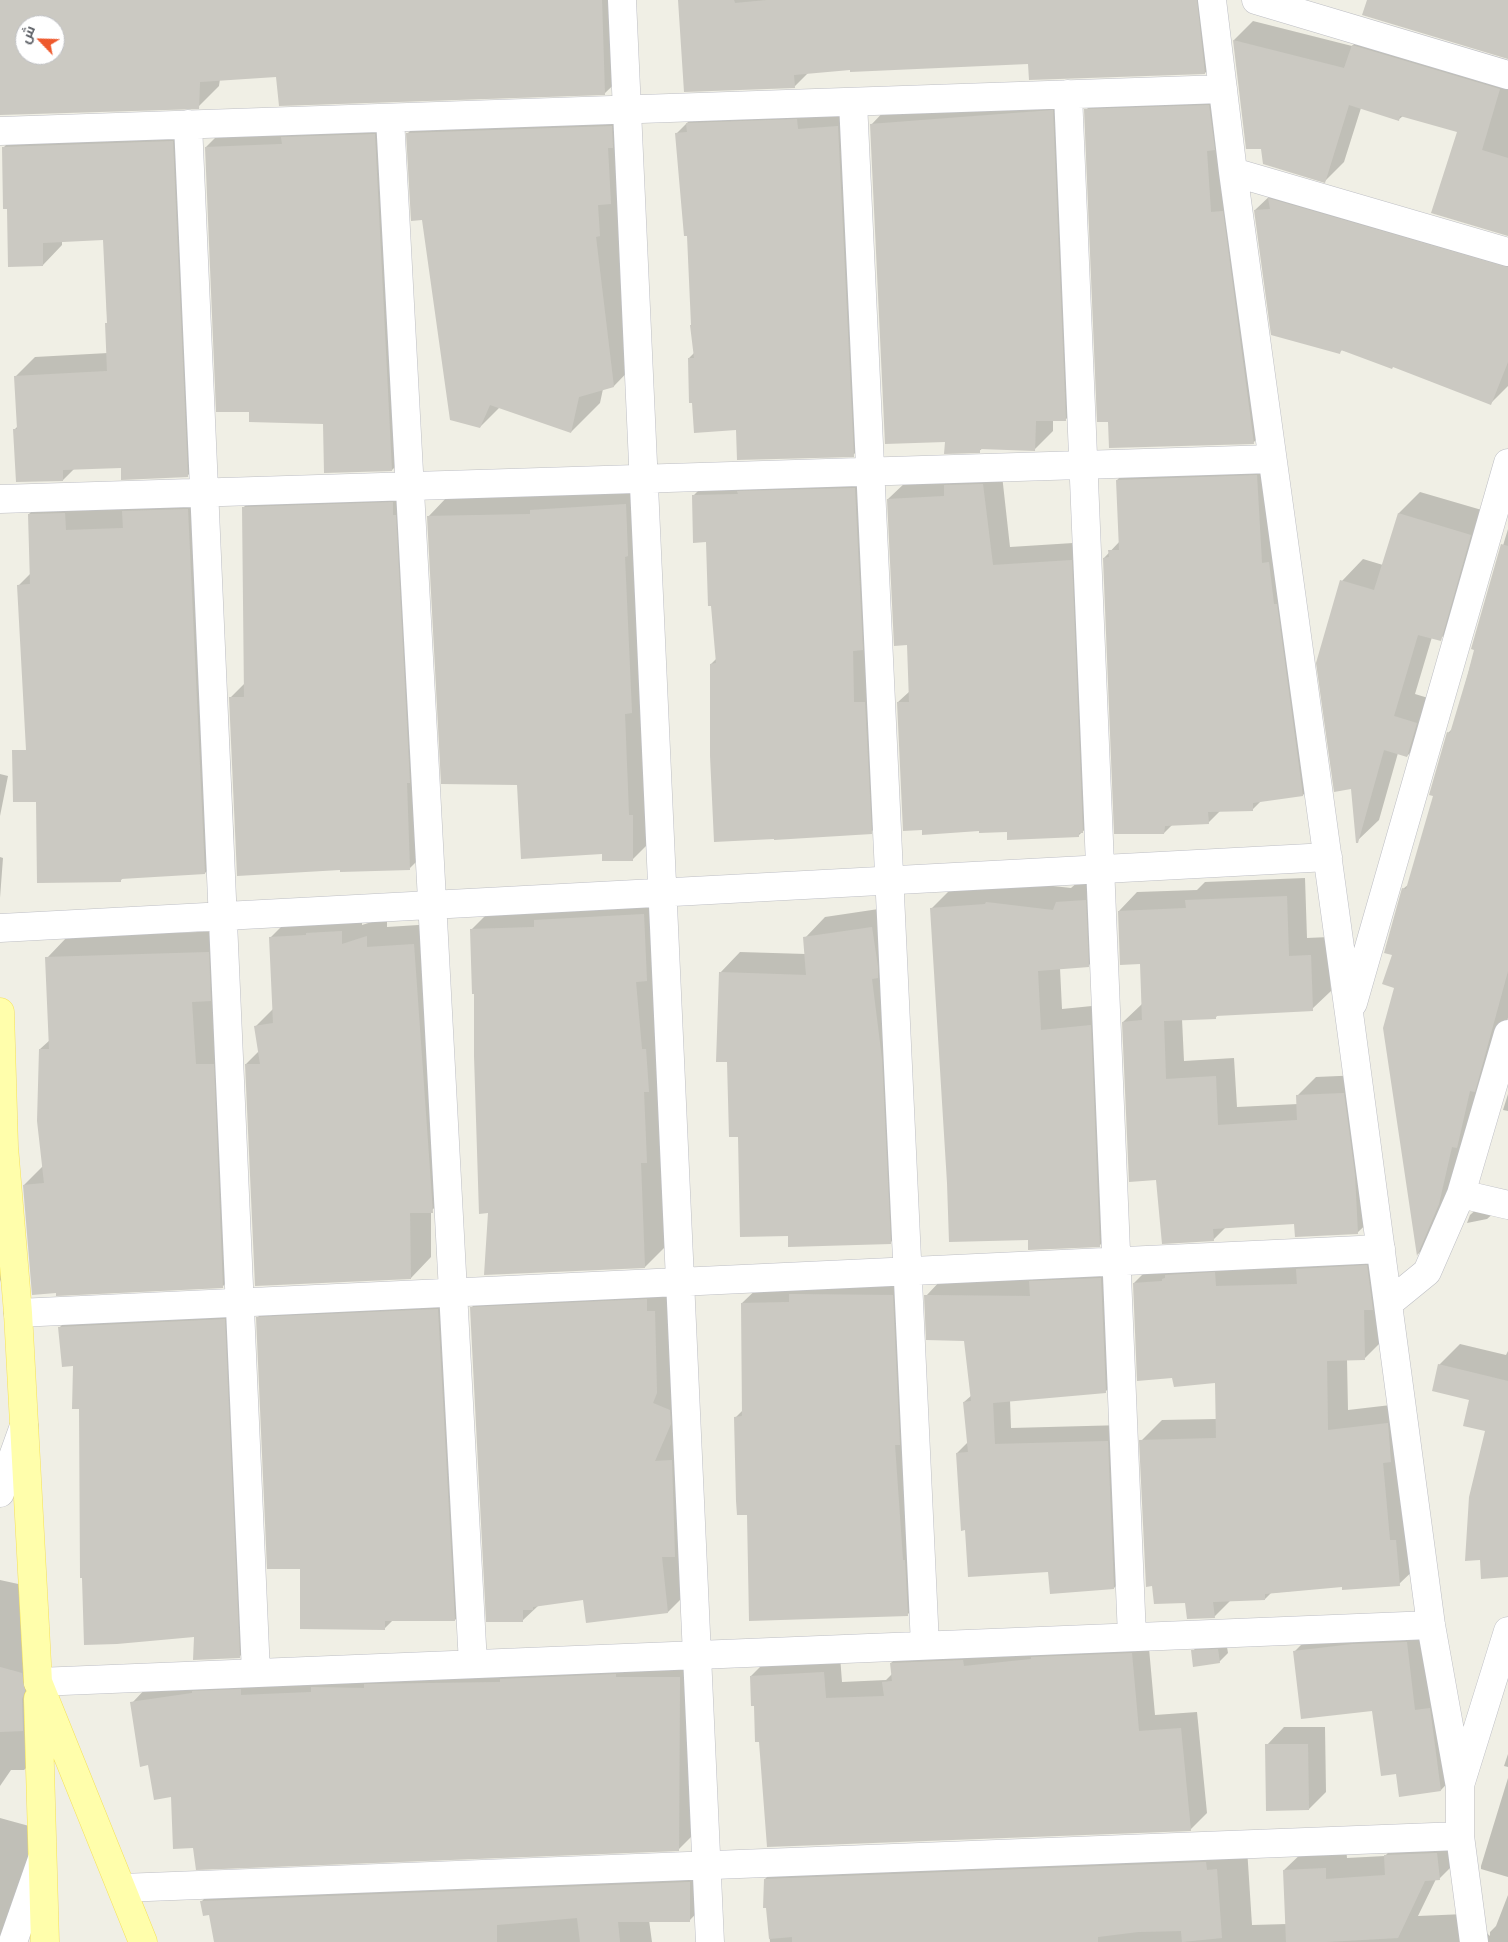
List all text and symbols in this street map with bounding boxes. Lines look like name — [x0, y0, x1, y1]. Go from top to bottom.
north arrow — [15, 15, 65, 65]
text: ش — [15, 22, 39, 46]

